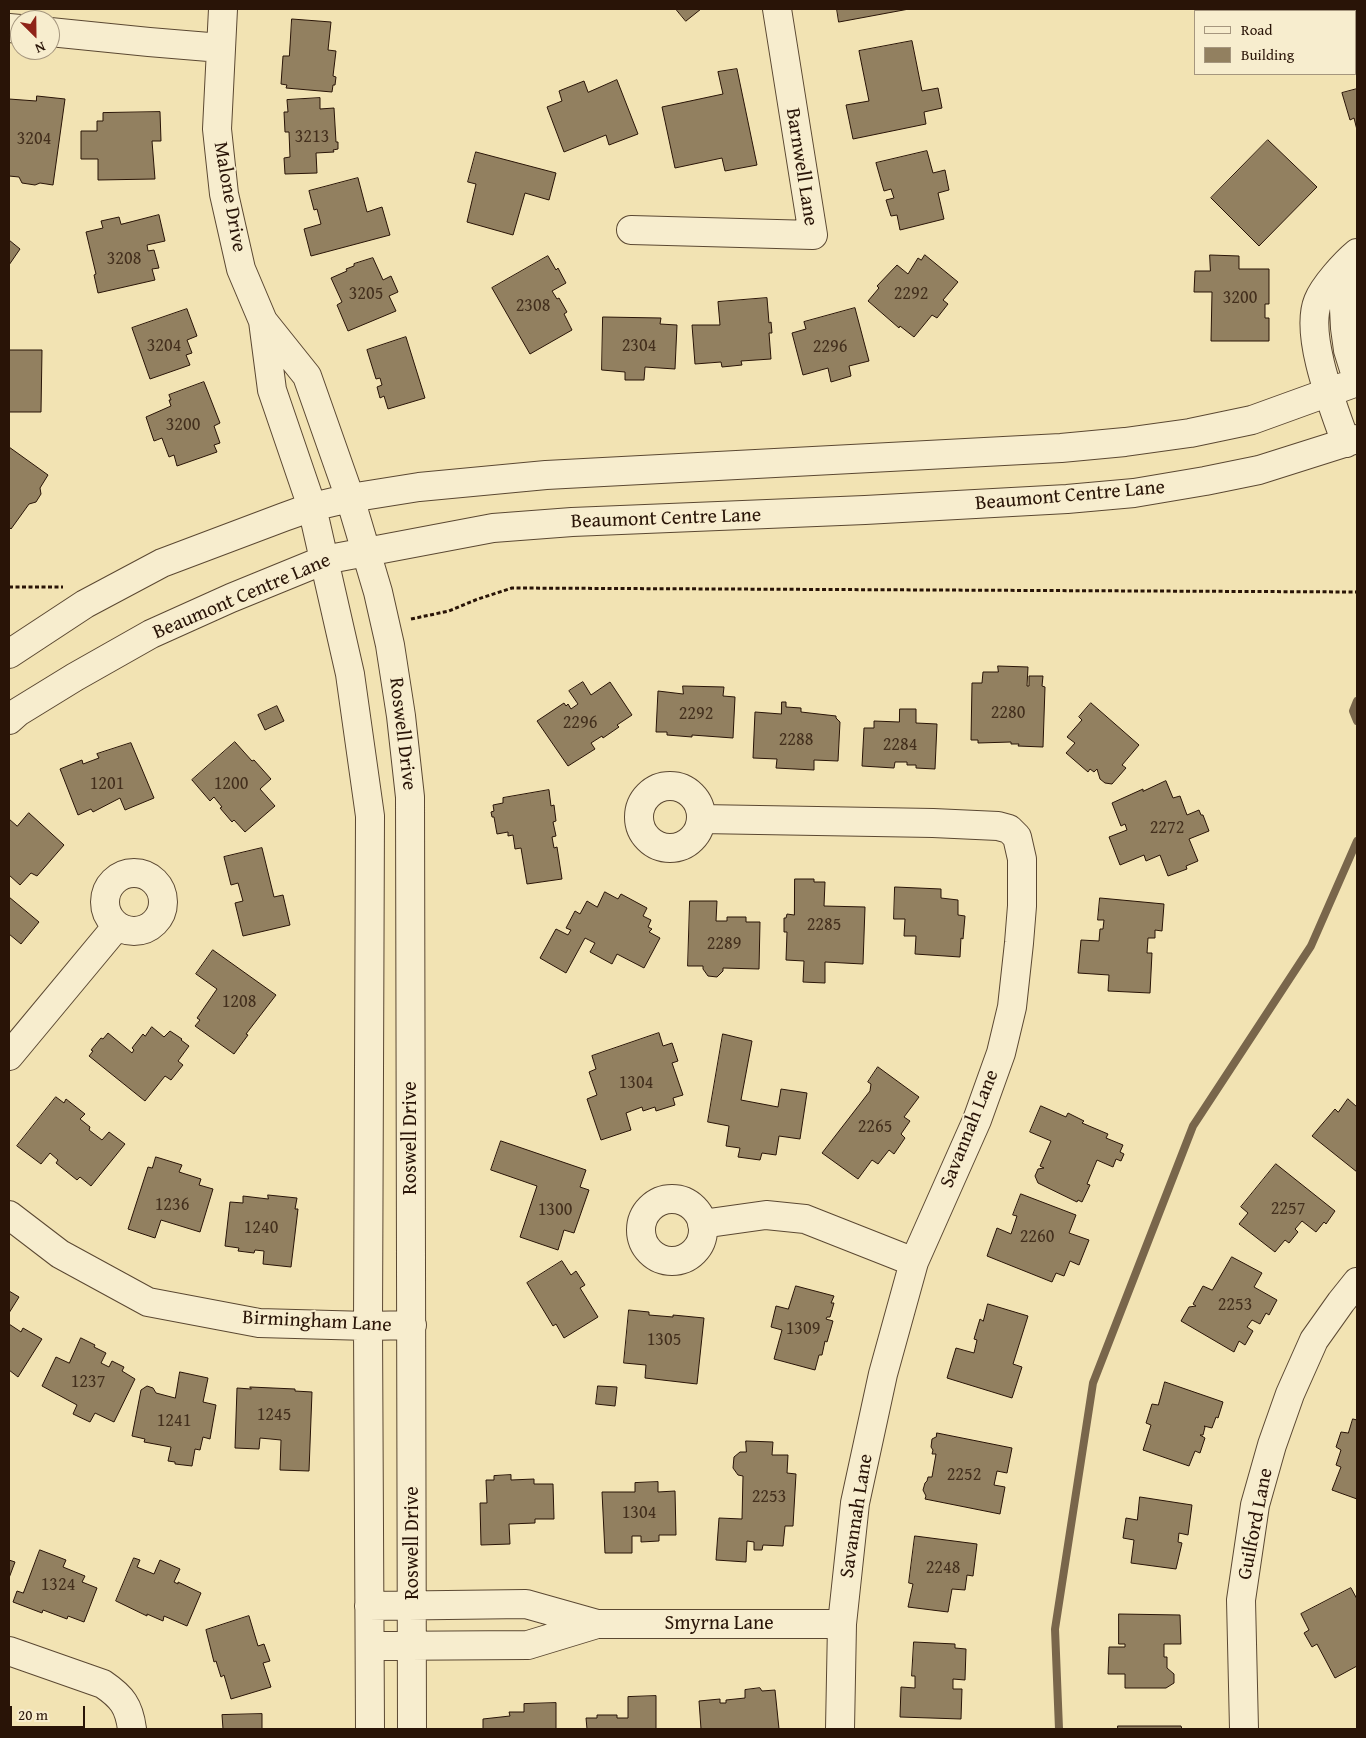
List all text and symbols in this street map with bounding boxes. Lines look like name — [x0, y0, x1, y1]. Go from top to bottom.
north arrow — [10, 10, 60, 60]
legend — [1194, 10, 1356, 75]
text: Road — [1241, 19, 1272, 40]
text: N — [32, 37, 49, 59]
text: Building — [1241, 44, 1294, 65]
street label: Barnwell Lane — [780, 106, 822, 228]
house number: 3213 — [295, 126, 329, 148]
house number: 3204 — [17, 128, 51, 150]
street label: Malone Drive — [207, 140, 251, 254]
house number: 3208 — [107, 248, 141, 270]
house number: 3205 — [349, 283, 383, 305]
house number: 2292 — [894, 283, 928, 305]
house number: 3200 — [1223, 287, 1257, 309]
house number: 2308 — [516, 295, 550, 317]
house number: 3204 — [147, 335, 181, 357]
house number: 2304 — [622, 335, 656, 357]
house number: 2296 — [813, 336, 847, 358]
house number: 3200 — [166, 414, 200, 436]
street label: Beaumont Centre Lane — [974, 476, 1166, 516]
street label: Beaumont Centre Lane — [570, 504, 762, 534]
street label: Beaumont Centre Lane — [150, 549, 334, 645]
street label: Roswell Drive — [383, 676, 421, 792]
house number: 2280 — [991, 702, 1025, 724]
house number: 2292 — [679, 703, 713, 725]
house number: 2296 — [563, 712, 597, 734]
house number: 2288 — [779, 729, 813, 751]
house number: 2284 — [883, 734, 917, 756]
house number: 1201 — [90, 773, 124, 795]
house number: 1200 — [214, 773, 248, 795]
house number: 2272 — [1150, 817, 1184, 839]
house number: 2285 — [807, 914, 841, 936]
house number: 2289 — [707, 933, 741, 955]
house number: 1208 — [222, 991, 256, 1013]
street label: Savannah Lane — [935, 1066, 1005, 1192]
house number: 1304 — [619, 1072, 653, 1094]
street label: Roswell Drive — [399, 1081, 423, 1195]
house number: 2265 — [858, 1116, 892, 1138]
house number: 1236 — [155, 1194, 189, 1216]
house number: 2257 — [1271, 1198, 1305, 1220]
house number: 1300 — [538, 1199, 572, 1221]
house number: 1240 — [244, 1217, 278, 1239]
house number: 2260 — [1020, 1226, 1054, 1248]
house number: 2253 — [1218, 1294, 1252, 1316]
street label: Birmingham Lane — [242, 1306, 392, 1338]
house number: 1309 — [786, 1318, 820, 1340]
house number: 1305 — [647, 1329, 681, 1351]
house number: 1237 — [71, 1371, 105, 1393]
house number: 1245 — [257, 1404, 291, 1426]
house number: 1241 — [157, 1410, 191, 1432]
street label: Savannah Lane — [835, 1452, 879, 1580]
house number: 2252 — [947, 1464, 981, 1486]
street label: Guilford Lane — [1233, 1466, 1279, 1582]
street label: Roswell Drive — [401, 1486, 425, 1600]
house number: 2253 — [752, 1486, 786, 1508]
house number: 1304 — [622, 1502, 656, 1524]
house number: 2248 — [926, 1557, 960, 1579]
house number: 1324 — [41, 1574, 75, 1596]
street label: Smyrna Lane — [664, 1612, 774, 1636]
scale bar — [12, 1696, 88, 1728]
text: 20 m — [18, 1704, 48, 1725]

